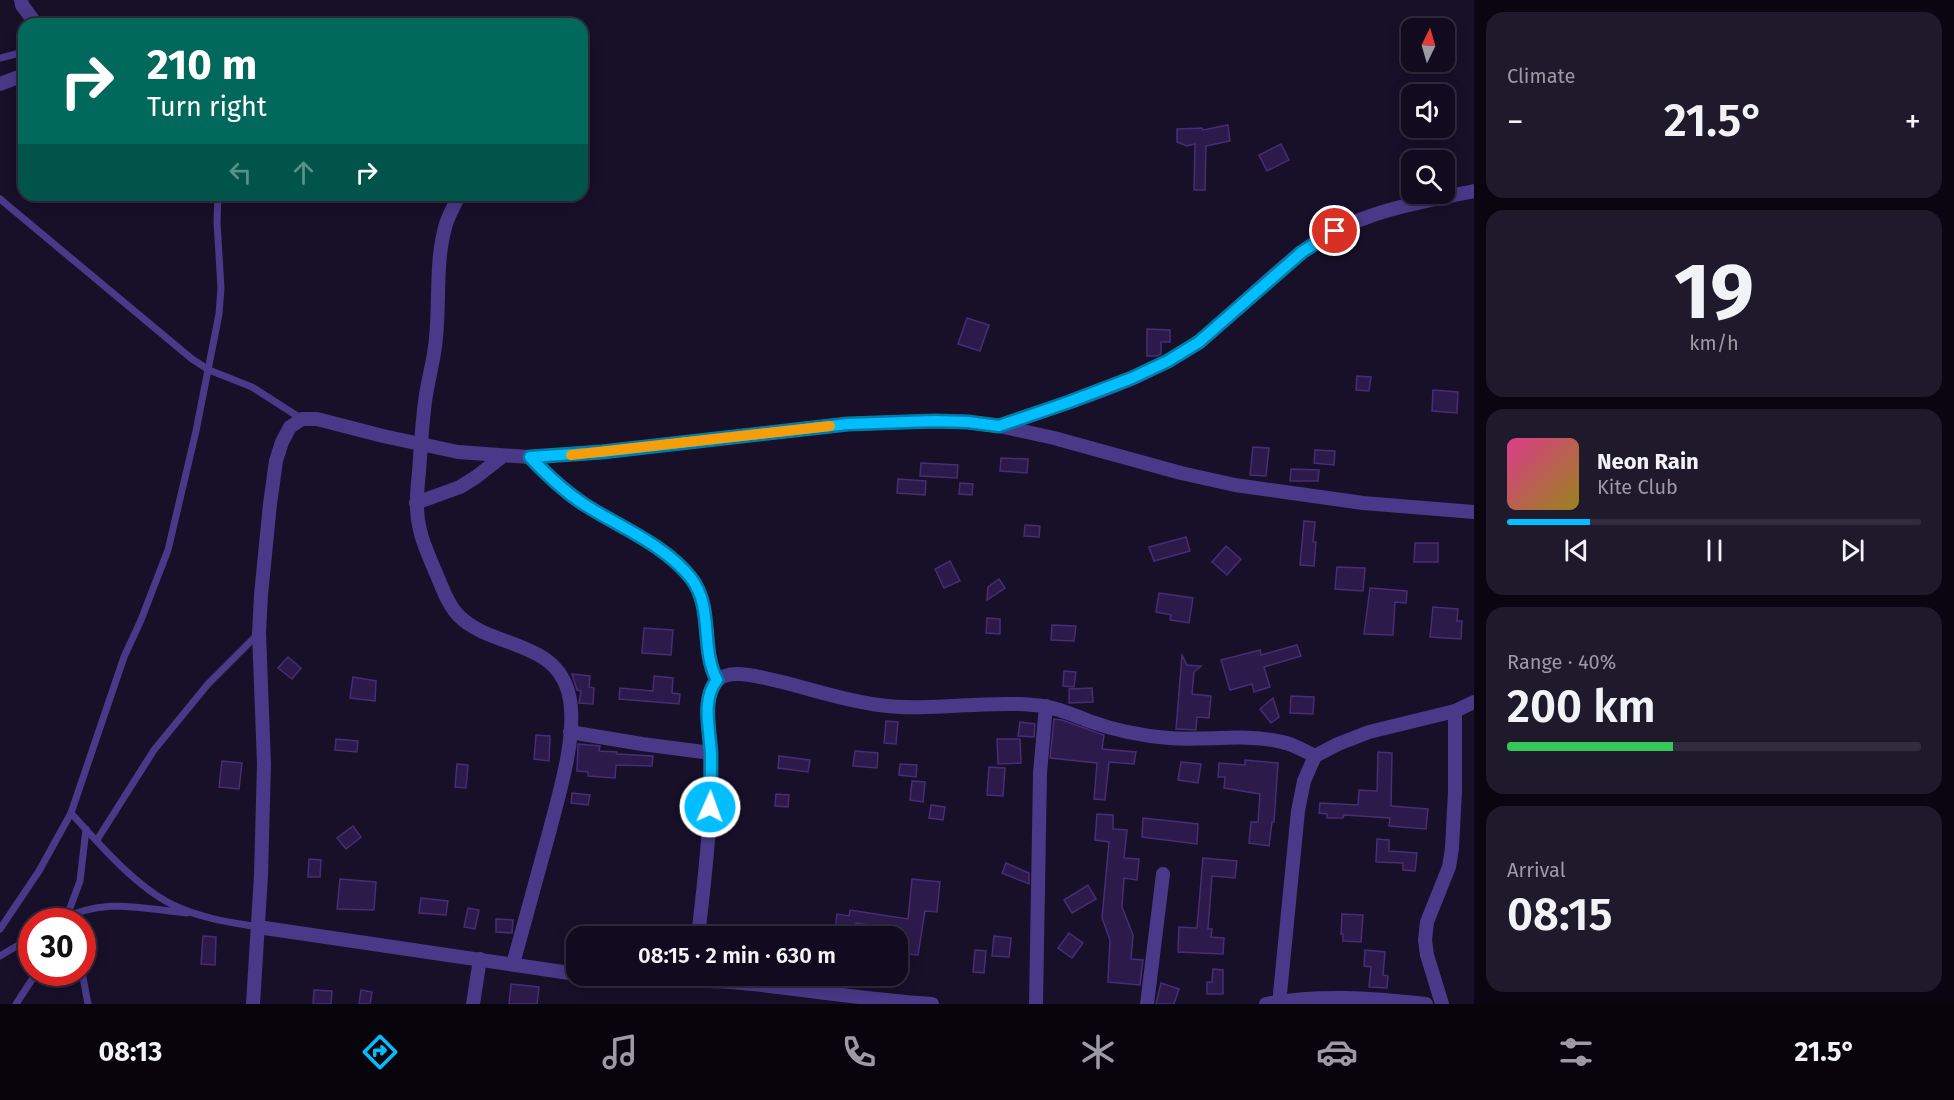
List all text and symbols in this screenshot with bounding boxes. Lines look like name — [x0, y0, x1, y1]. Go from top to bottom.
north arrow — [1401, 18, 1455, 72]
map controls — [1401, 18, 1455, 204]
text: 210 m — [147, 40, 257, 90]
icon: right — [48, 42, 126, 120]
text: Climate — [1507, 64, 1575, 88]
button: sound — [1401, 84, 1455, 138]
text: Turn right — [147, 91, 267, 123]
text: 21.5° — [1664, 94, 1764, 148]
text: − — [1507, 102, 1524, 142]
text: + — [1905, 102, 1921, 142]
button: search — [1401, 150, 1455, 204]
icon: left — [224, 156, 257, 189]
icon: ahead — [287, 156, 320, 189]
icon: right — [350, 156, 383, 189]
pin — [1309, 205, 1360, 256]
icon: arrive — [1318, 214, 1351, 247]
text: 19 — [1674, 245, 1754, 339]
text: km/h — [1689, 331, 1739, 355]
text: Neon Rain — [1597, 448, 1699, 475]
text: Kite Club — [1597, 475, 1678, 499]
icon: previous — [1560, 534, 1593, 567]
icon: pause — [1698, 534, 1731, 567]
icon: next — [1836, 534, 1869, 567]
text: Range · 40% — [1507, 650, 1616, 674]
text: 200 km — [1507, 680, 1656, 734]
position arrow — [678, 775, 742, 839]
text: Arrival — [1507, 858, 1566, 882]
text: 08:15 — [1507, 888, 1612, 942]
speed limit sign: 30 — [18, 908, 96, 986]
text: 08:15 · 2 min · 630 m — [638, 942, 836, 969]
icon: directions — [359, 1031, 401, 1073]
icon: music — [599, 1031, 641, 1073]
icon: phone — [838, 1031, 880, 1073]
icon: climate — [1077, 1031, 1119, 1073]
icon: car — [1316, 1031, 1358, 1073]
icon: filters — [1555, 1031, 1597, 1073]
text: 08:13 — [99, 1036, 162, 1068]
text: 21.5° — [1794, 1036, 1855, 1068]

